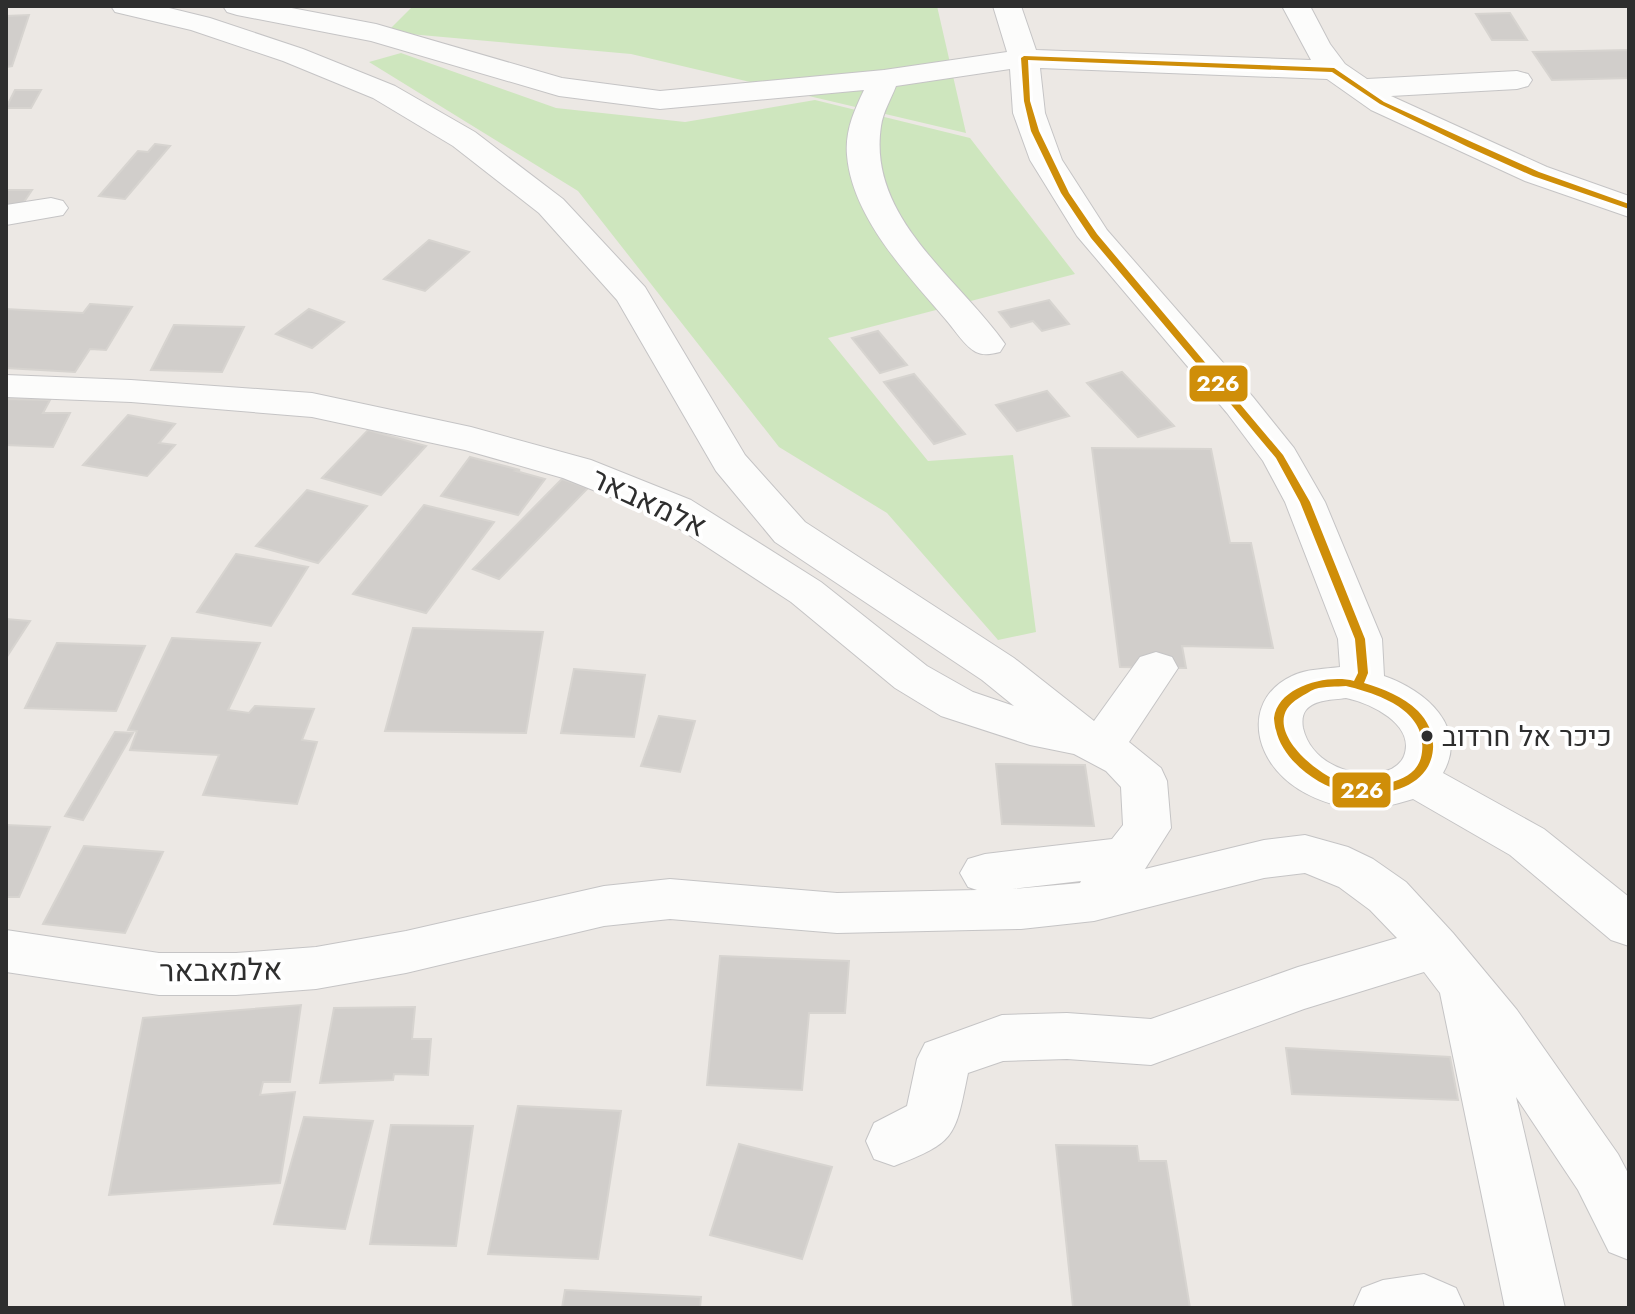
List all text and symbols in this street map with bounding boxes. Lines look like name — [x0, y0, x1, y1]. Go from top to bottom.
line badge: 226 — [1188, 364, 1249, 403]
text: 226 — [1196, 367, 1240, 399]
street label: אלמאבאר — [584, 457, 714, 547]
place label: כיכר אל חרדוב — [1442, 716, 1612, 757]
marker: כיכר אל חרדוב — [1419, 728, 1435, 744]
line badge: 226 — [1331, 771, 1392, 809]
text: 226 — [1340, 774, 1384, 806]
street label: אלמאבאר — [159, 947, 283, 993]

